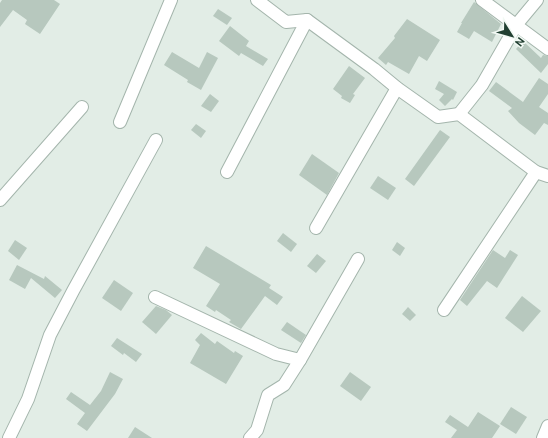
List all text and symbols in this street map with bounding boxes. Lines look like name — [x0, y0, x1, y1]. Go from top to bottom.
north arrow — [492, 16, 532, 56]
text: N — [513, 35, 527, 49]

